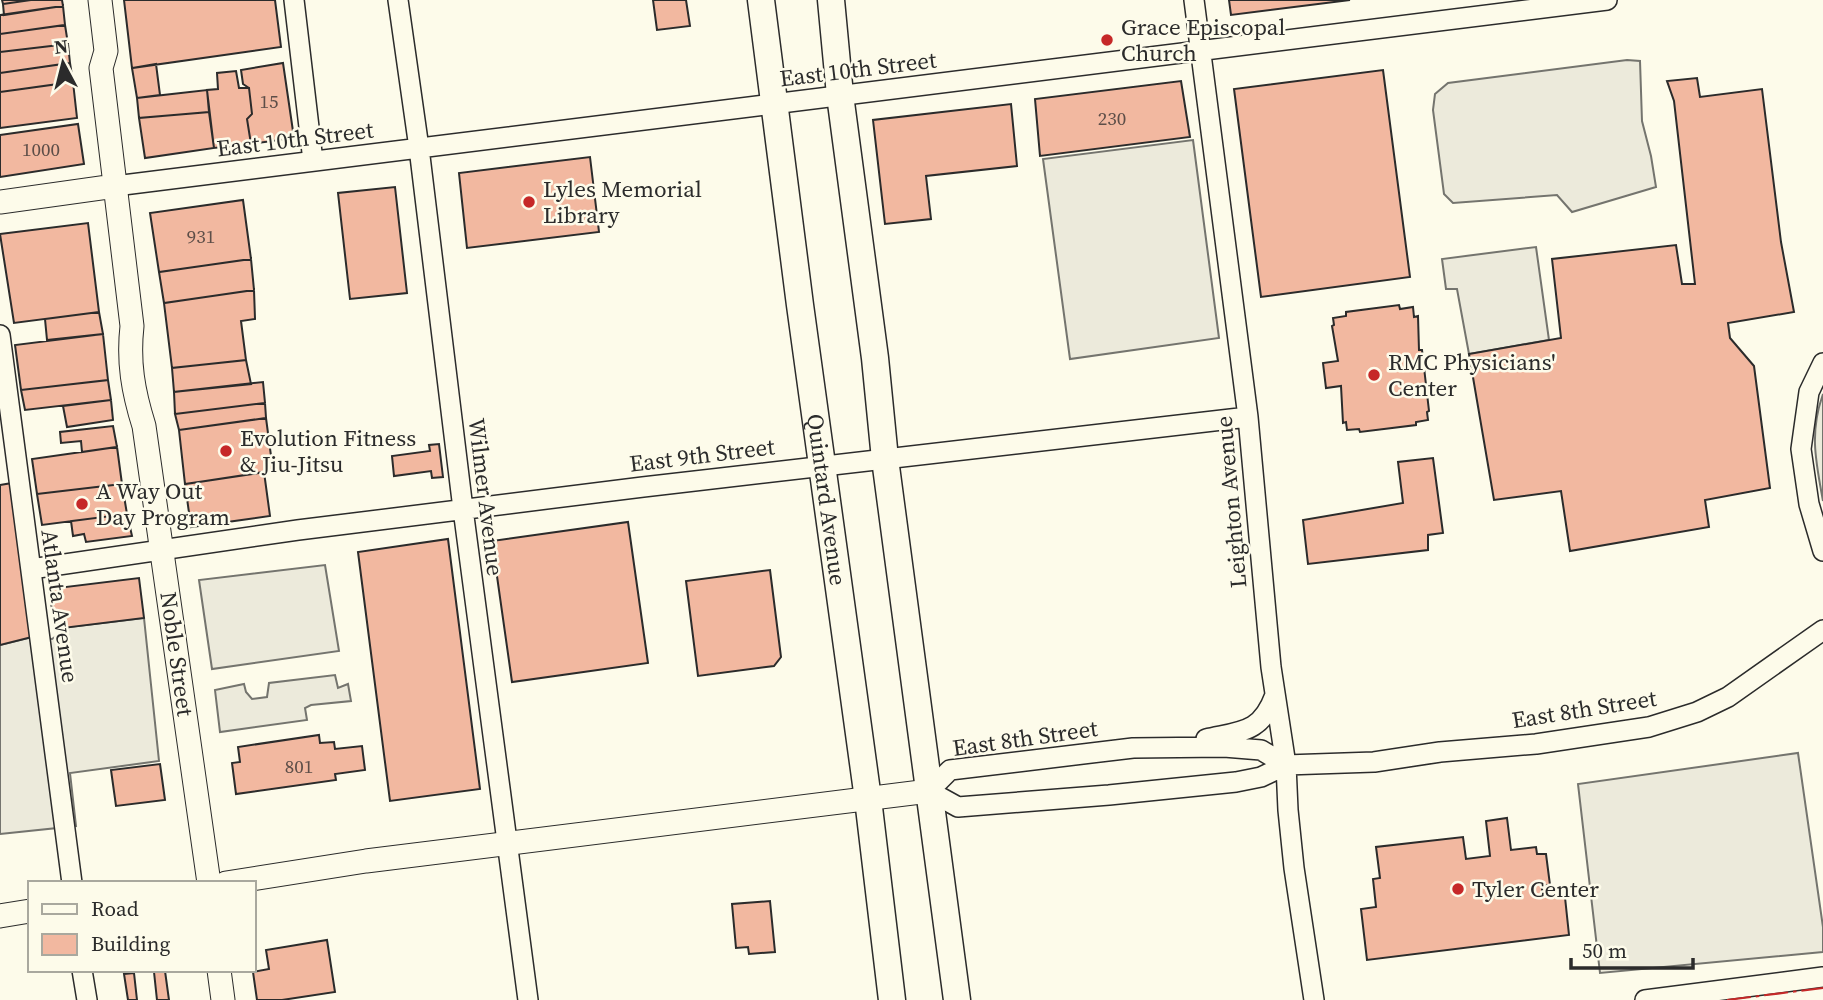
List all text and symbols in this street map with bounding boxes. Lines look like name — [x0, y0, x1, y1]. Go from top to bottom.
place label: Grace Episcopal Church — [1121, 11, 1286, 69]
north arrow — [28, 28, 98, 98]
text: N — [52, 32, 70, 60]
marker: Grace Episcopal Church — [1099, 32, 1115, 48]
street label: East 10th Street — [778, 43, 939, 94]
house number: 15 — [259, 88, 279, 114]
house number: 230 — [1098, 105, 1126, 131]
street label: East 10th Street — [215, 113, 376, 164]
house number: 1000 — [22, 136, 60, 162]
place label: Lyles Memorial Library — [543, 173, 702, 231]
marker: Lyles Memorial Library — [521, 194, 537, 210]
house number: 931 — [187, 223, 215, 249]
place label: RMC Physicians' Center — [1388, 346, 1555, 404]
marker: RMC Physicians' Center — [1366, 367, 1382, 383]
street label: Quintard Avenue — [799, 412, 854, 588]
street label: Leighton Avenue — [1208, 415, 1254, 589]
street label: Wilmer Avenue — [460, 416, 512, 578]
place label: Evolution Fitness & Jiu-Jitsu — [240, 422, 416, 480]
street label: East 9th Street — [628, 430, 777, 480]
marker: Evolution Fitness & Jiu-Jitsu — [218, 443, 234, 459]
place label: A Way Out Day Program — [96, 475, 230, 533]
marker: A Way Out Day Program — [74, 496, 90, 512]
street label: Atlanta Avenue — [33, 527, 87, 685]
street label: Noble Street — [152, 590, 202, 719]
street label: East 8th Street — [1509, 682, 1659, 736]
street label: East 8th Street — [950, 712, 1100, 764]
house number: 801 — [285, 753, 313, 779]
place label: Tyler Center — [1472, 873, 1599, 905]
legend — [28, 881, 256, 972]
marker: Tyler Center — [1450, 881, 1466, 897]
text: Road — [91, 894, 139, 923]
scale bar — [1571, 926, 1694, 970]
text: Building — [91, 929, 170, 958]
text: 50 m — [1582, 936, 1627, 965]

